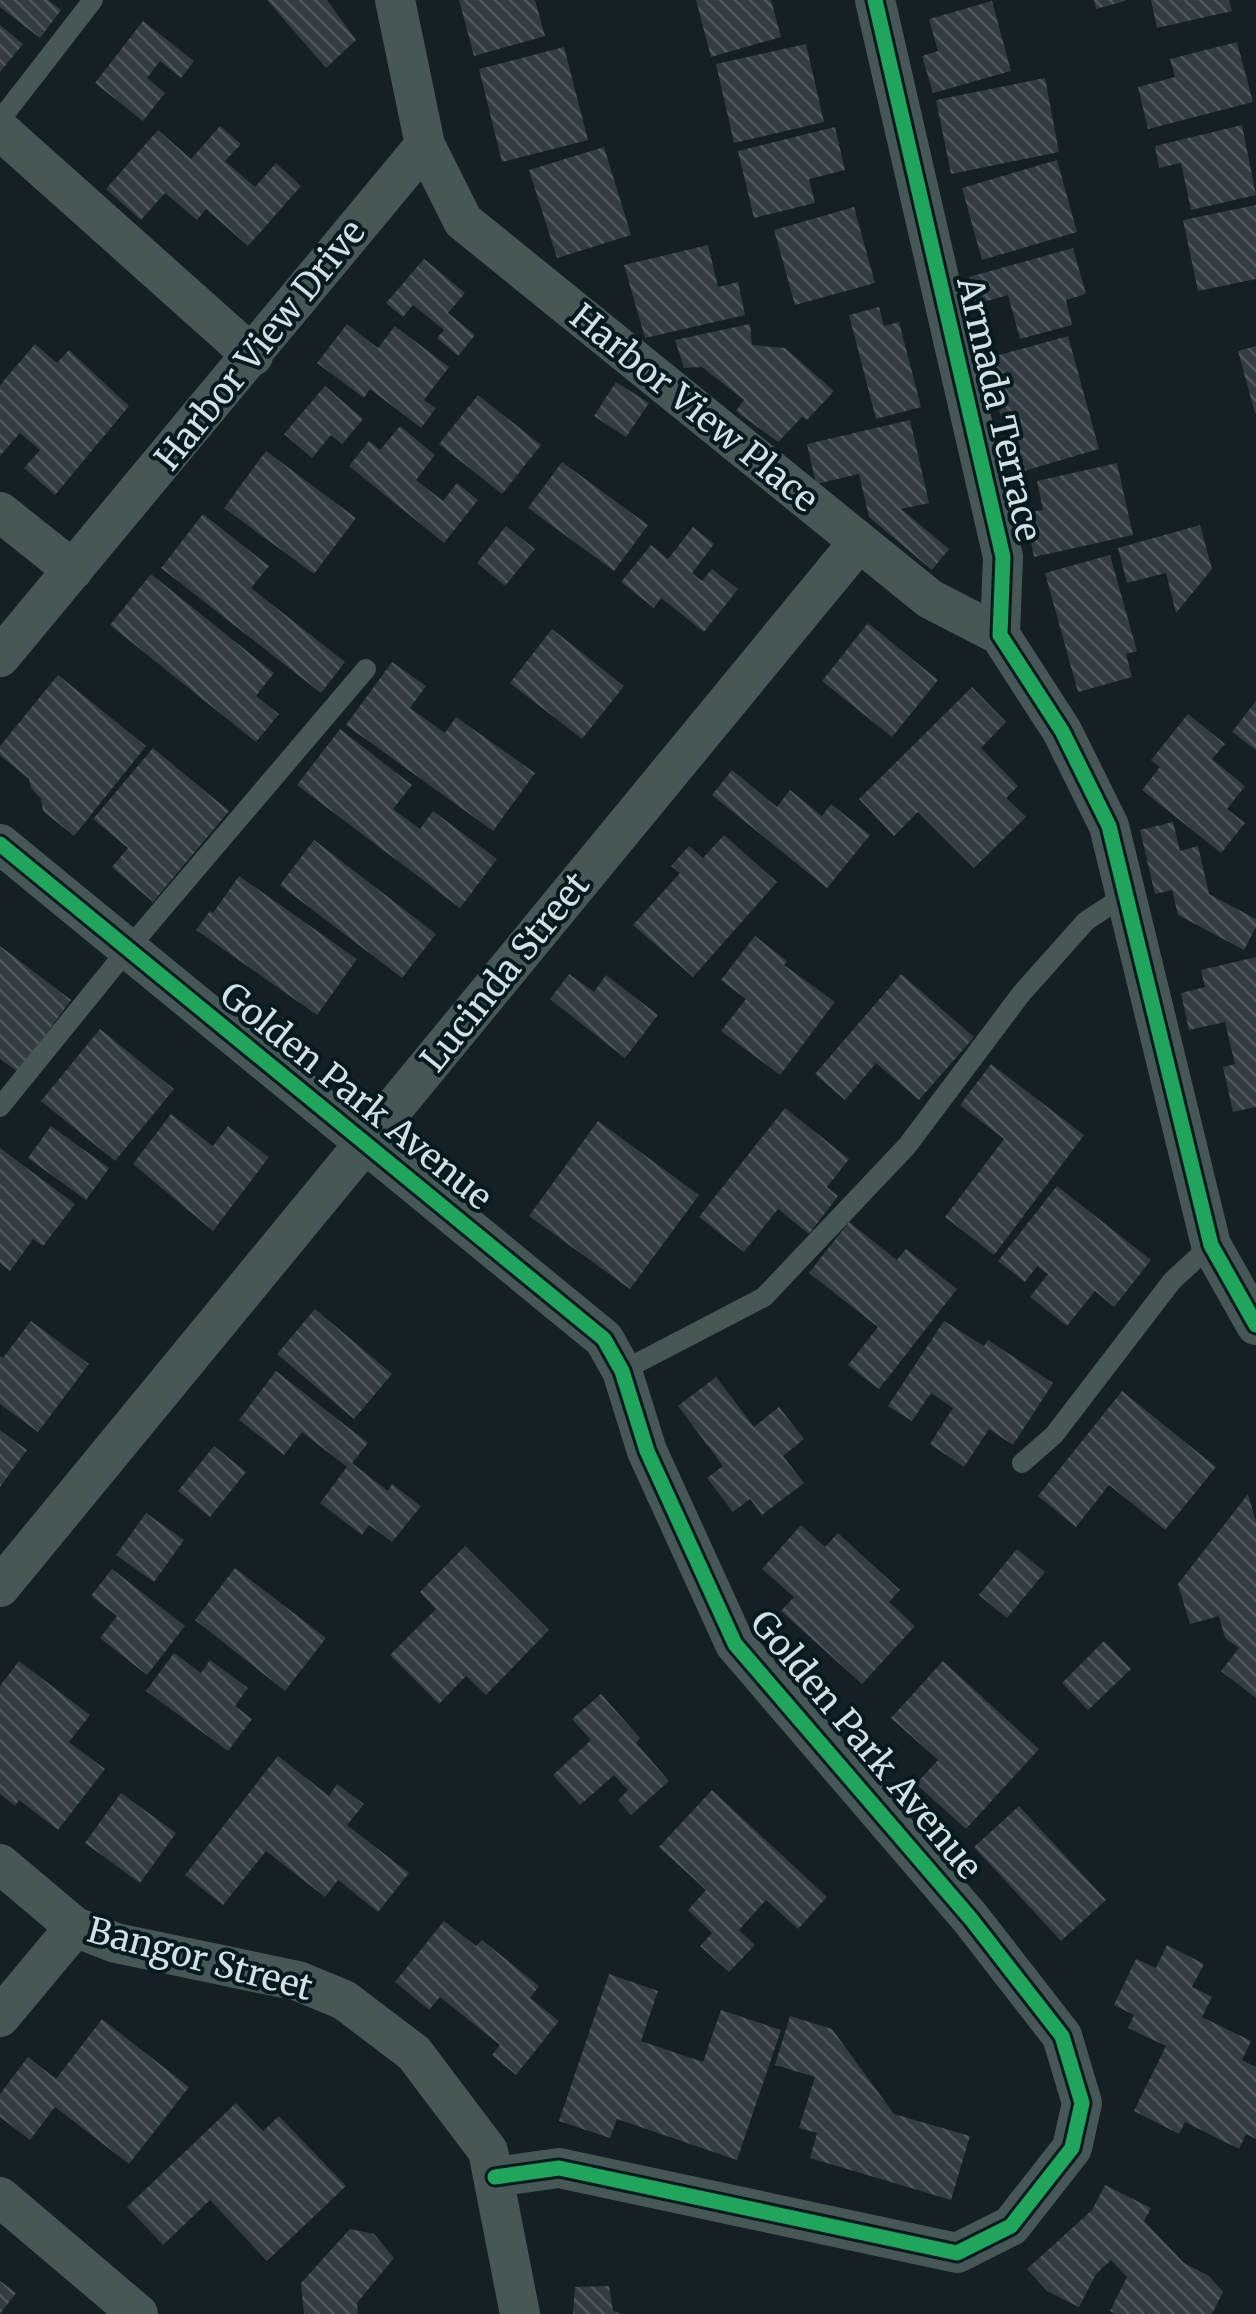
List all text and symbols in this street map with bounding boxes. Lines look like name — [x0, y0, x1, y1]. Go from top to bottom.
street label: Harbor View Drive — [146, 211, 374, 479]
street label: Armada Terrace — [947, 272, 1051, 545]
street label: Harbor View Place — [561, 295, 827, 521]
street label: Lucinda Street — [411, 863, 599, 1081]
street label: Golden Park Avenue — [211, 973, 501, 1219]
street label: Golden Park Avenue — [741, 1602, 991, 1888]
street label: Bangor Street — [83, 1908, 318, 2010]

